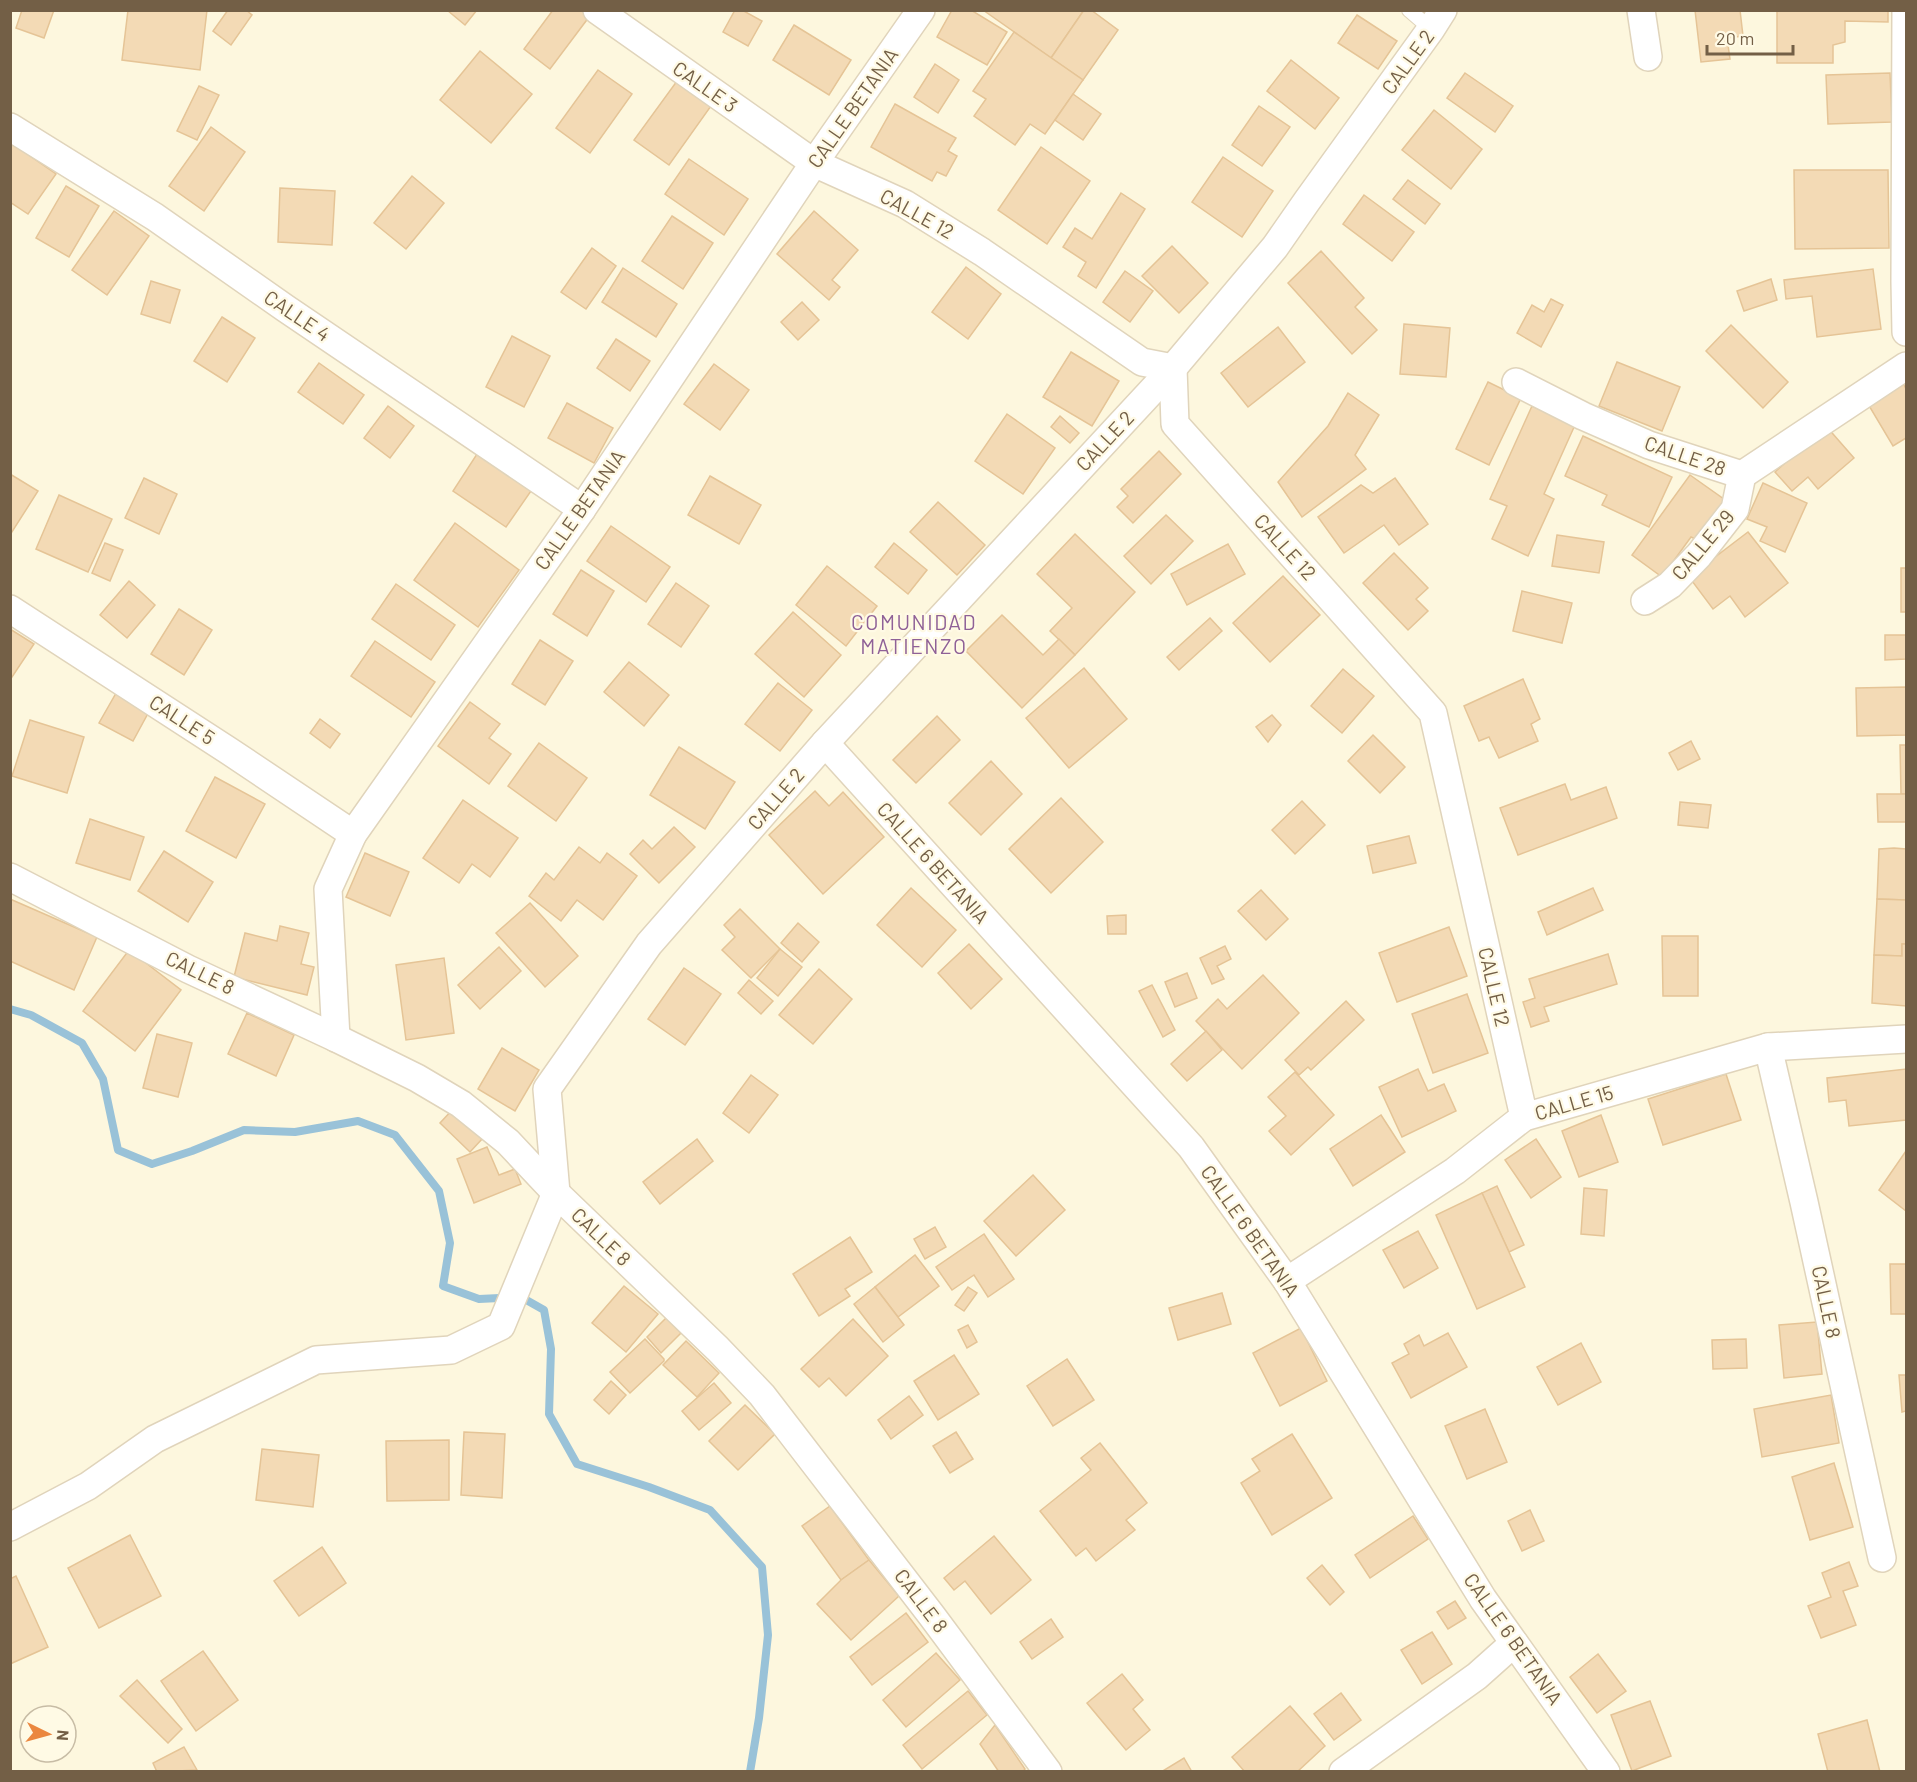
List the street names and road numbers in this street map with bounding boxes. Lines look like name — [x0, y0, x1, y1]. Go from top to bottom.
street label: CALLE 2 — [1376, 25, 1439, 98]
street label: CALLE BETANIA — [802, 43, 902, 172]
street label: CALLE 3 — [669, 55, 743, 117]
street label: CALLE 12 — [876, 183, 959, 243]
street label: CALLE 4 — [260, 285, 335, 346]
street label: CALLE 2 — [1070, 405, 1138, 475]
street label: CALLE 28 — [1642, 430, 1729, 480]
street label: CALLE BETANIA — [529, 445, 629, 574]
street label: CALLE 29 — [1666, 504, 1738, 584]
street label: CALLE 12 — [1250, 508, 1322, 584]
street label: CALLE 5 — [145, 689, 220, 749]
street label: CALLE 2 — [742, 763, 809, 834]
street label: CALLE 6 BETANIA — [873, 797, 995, 928]
street label: CALLE 8 — [162, 945, 239, 999]
street label: CALLE 12 — [1474, 945, 1516, 1029]
street label: CALLE 15 — [1532, 1079, 1616, 1125]
street label: CALLE 6 BETANIA — [1196, 1160, 1305, 1301]
street label: CALLE 8 — [567, 1202, 636, 1270]
street label: CALLE 8 — [1808, 1263, 1846, 1340]
street label: CALLE 8 — [890, 1564, 953, 1637]
street label: CALLE 6 BETANIA — [1459, 1568, 1568, 1709]

